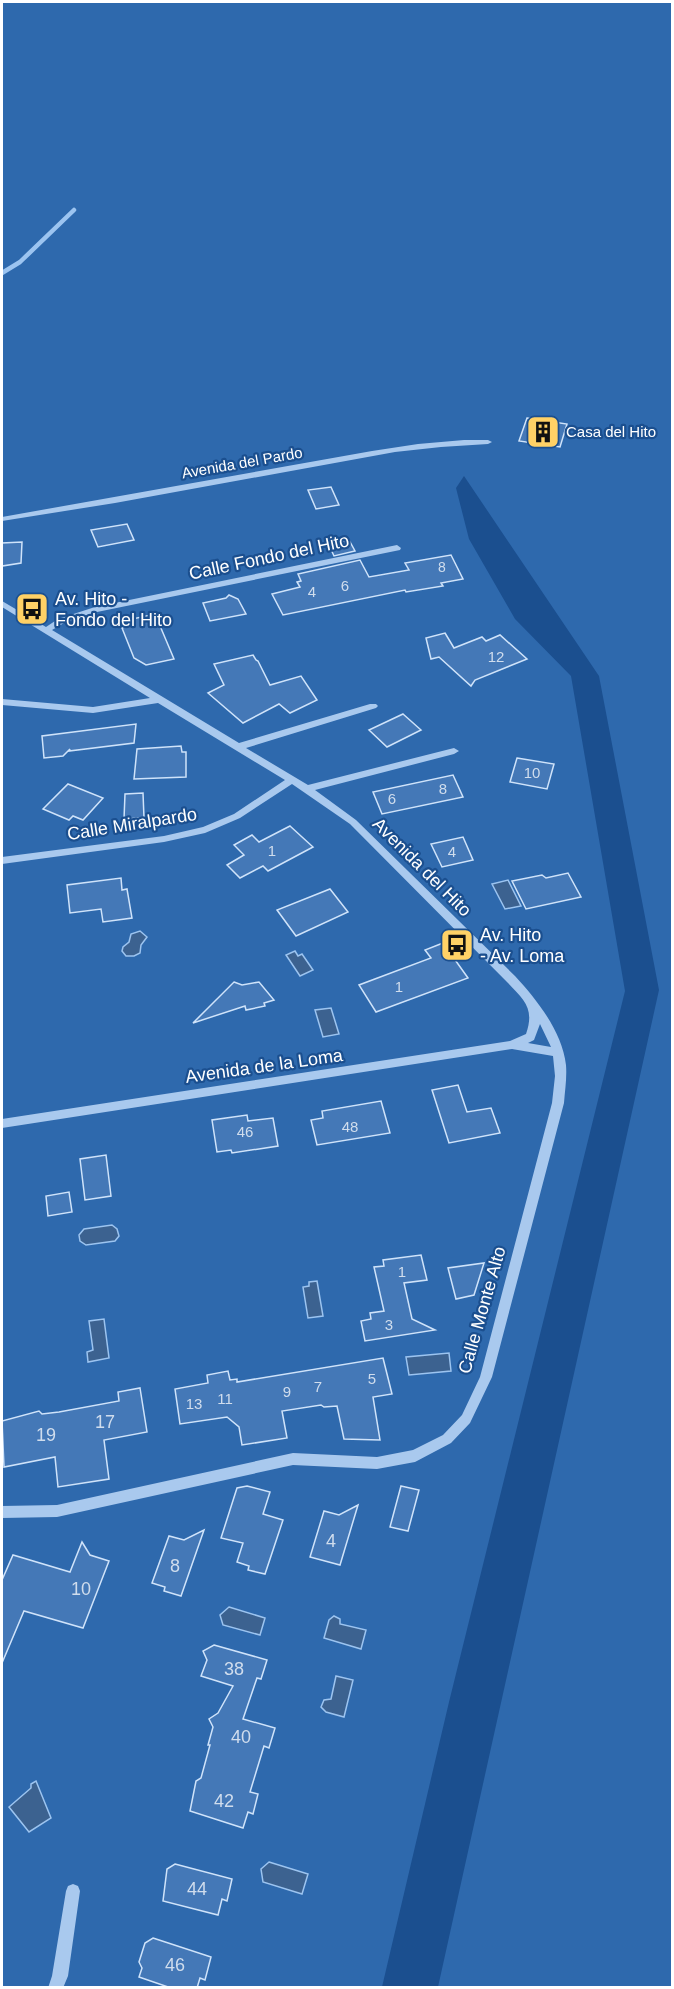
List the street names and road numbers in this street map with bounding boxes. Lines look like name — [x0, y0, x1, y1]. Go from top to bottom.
street label: Avenida del Pardo — [180, 444, 304, 481]
street label: Calle Fondo del Hito — [187, 530, 351, 584]
street label: Calle Miralpardo — [66, 804, 198, 844]
street label: Avenida del Hito — [369, 814, 475, 920]
street label: Avenida de la Loma — [184, 1045, 345, 1087]
street label: Calle Monte Alto — [454, 1244, 510, 1376]

